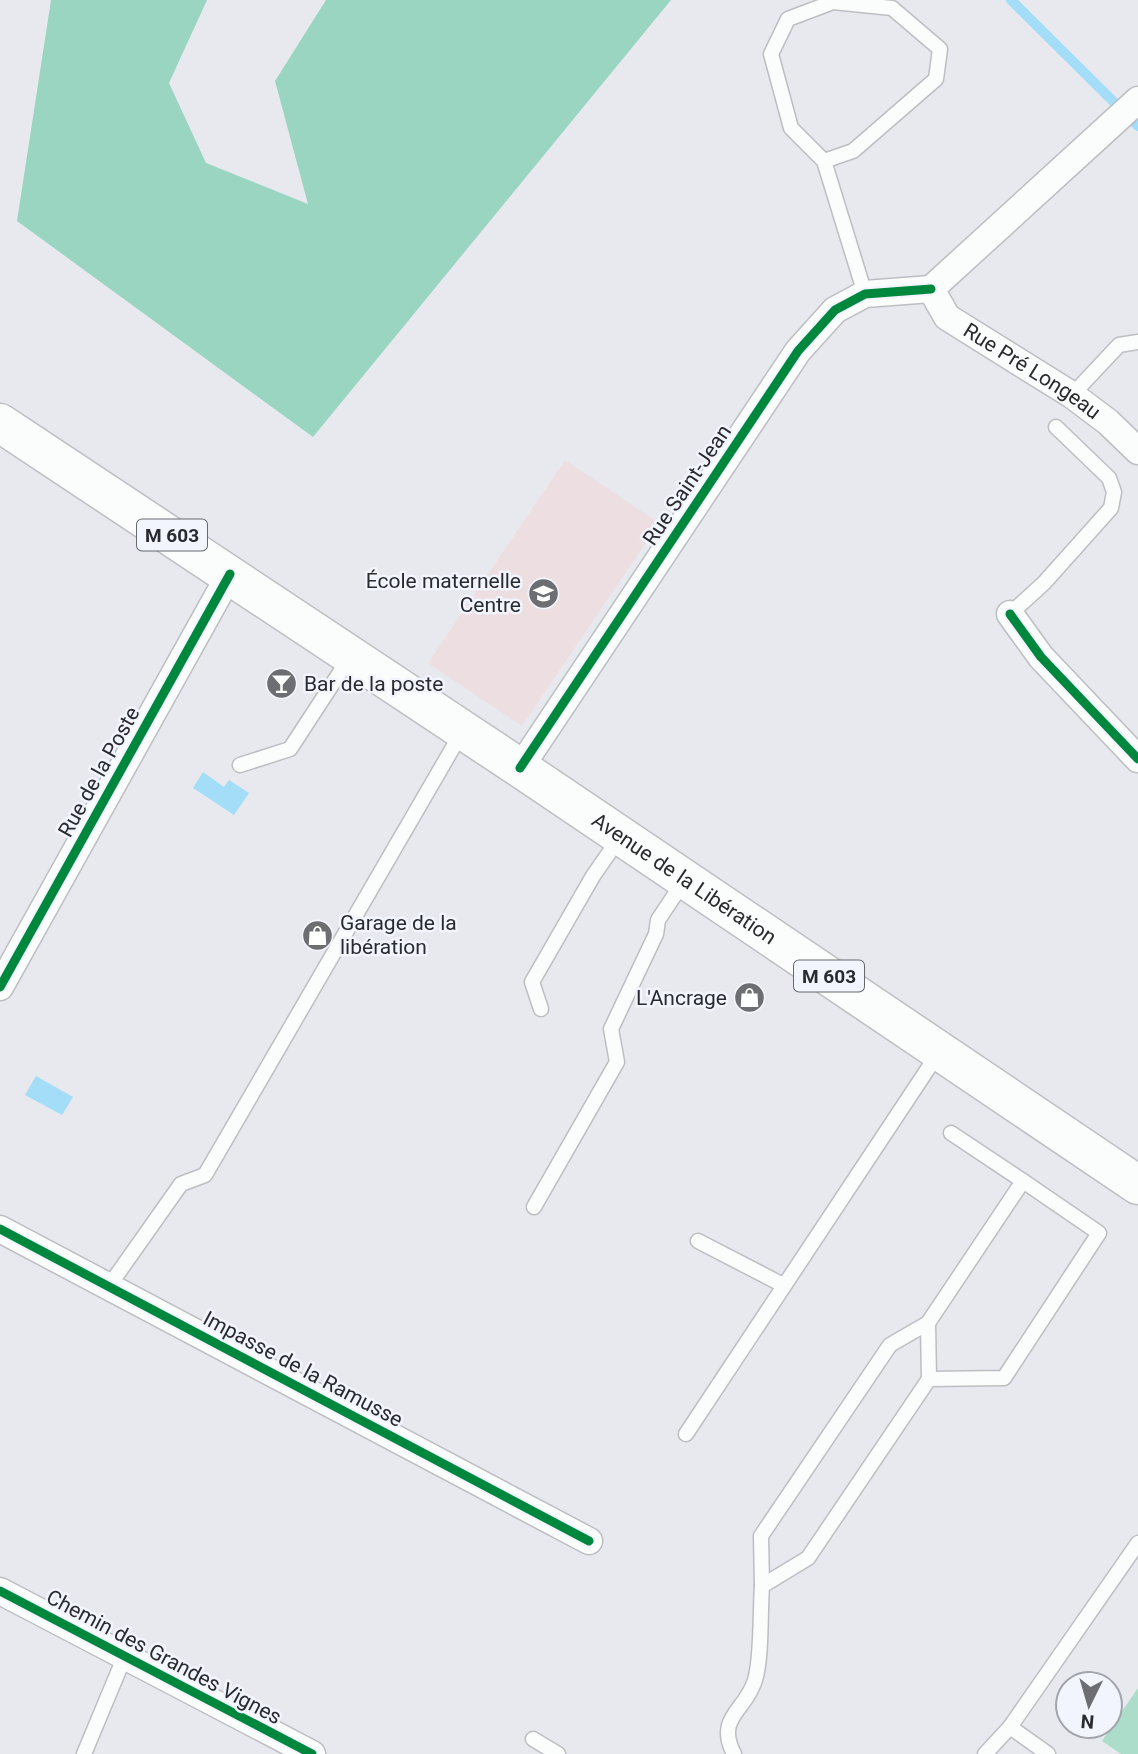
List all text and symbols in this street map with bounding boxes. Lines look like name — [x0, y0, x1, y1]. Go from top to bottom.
street label: Rue Pré Longeau — [959, 318, 1105, 424]
street label: Rue Saint-Jean — [638, 420, 736, 550]
road number: M 603 — [137, 520, 207, 550]
place label: École maternelle Centre — [366, 569, 521, 617]
school or university icon: École maternelle Centre — [527, 576, 561, 610]
bar icon: Bar de la poste — [264, 667, 298, 701]
place label: Bar de la poste — [304, 672, 443, 696]
street label: Rue de la Poste — [53, 703, 145, 841]
street label: Avenue de la Libération — [587, 808, 781, 949]
place label: Garage de la libération — [340, 911, 457, 959]
shop icon: Garage de la libération — [300, 918, 334, 952]
road number: M 603 — [794, 960, 864, 992]
shop icon: L'Ancrage — [733, 981, 767, 1015]
place label: L'Ancrage — [636, 986, 727, 1010]
street label: Impasse de la Ramusse — [199, 1306, 407, 1432]
street label: Chemin des Grandes Vignes — [42, 1585, 286, 1729]
north arrow — [1054, 1670, 1124, 1740]
text: N — [1080, 1709, 1095, 1733]

